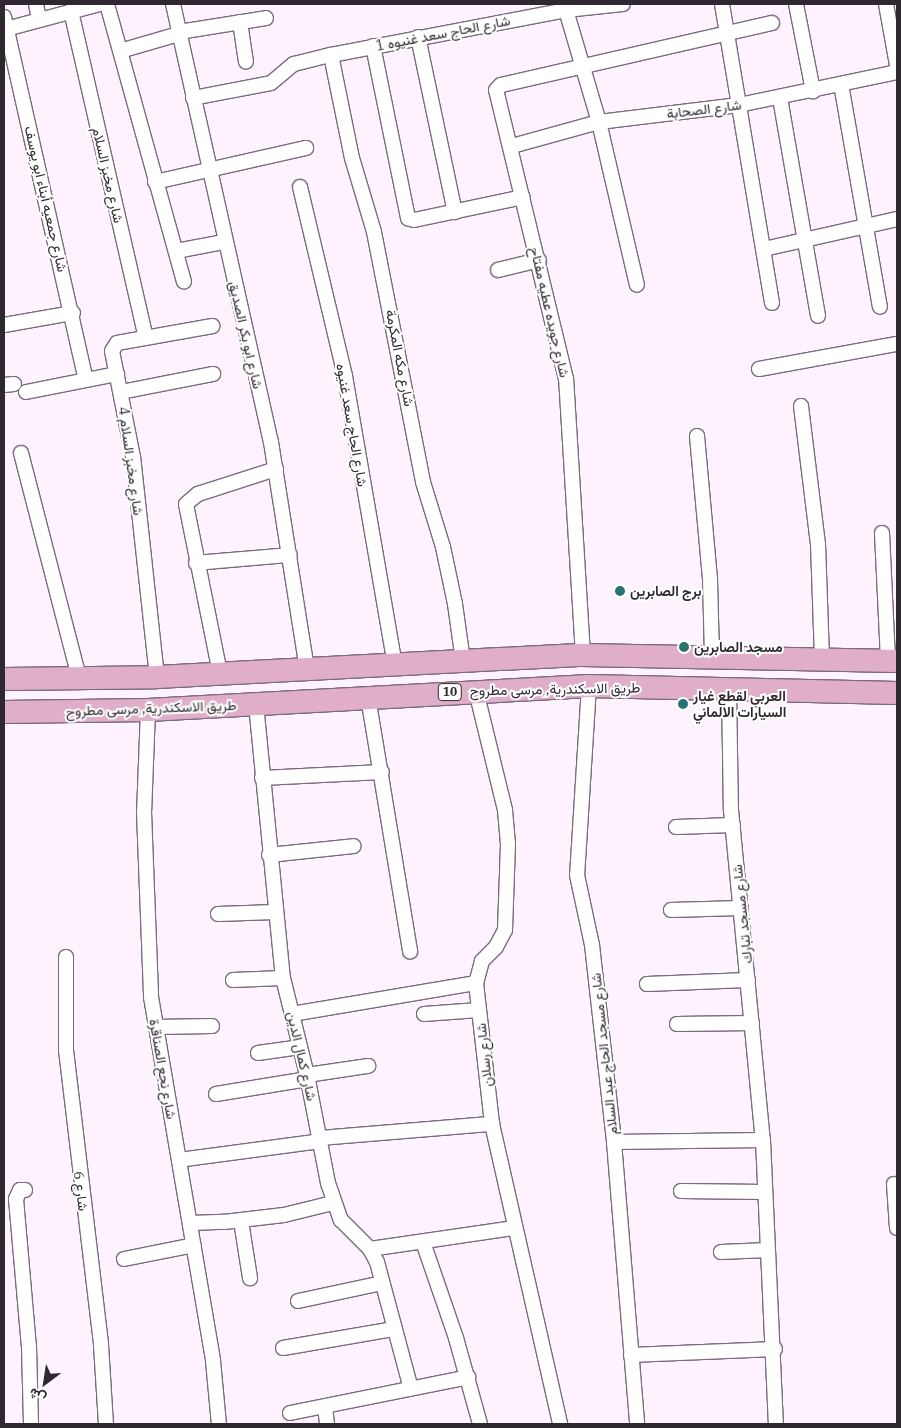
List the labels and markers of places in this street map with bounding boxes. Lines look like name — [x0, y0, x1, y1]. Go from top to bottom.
place label: برج الصابرين — [630, 583, 701, 599]
marker: برج الصابرين — [614, 585, 626, 597]
place label: مسجد الصابرين — [694, 639, 783, 655]
marker: مسجد الصابرين — [678, 641, 690, 653]
place label: العربي لقطع غيار السيارات الالماني — [693, 688, 786, 720]
marker: العربي لقطع غيار السيارات الالماني — [677, 698, 689, 710]

